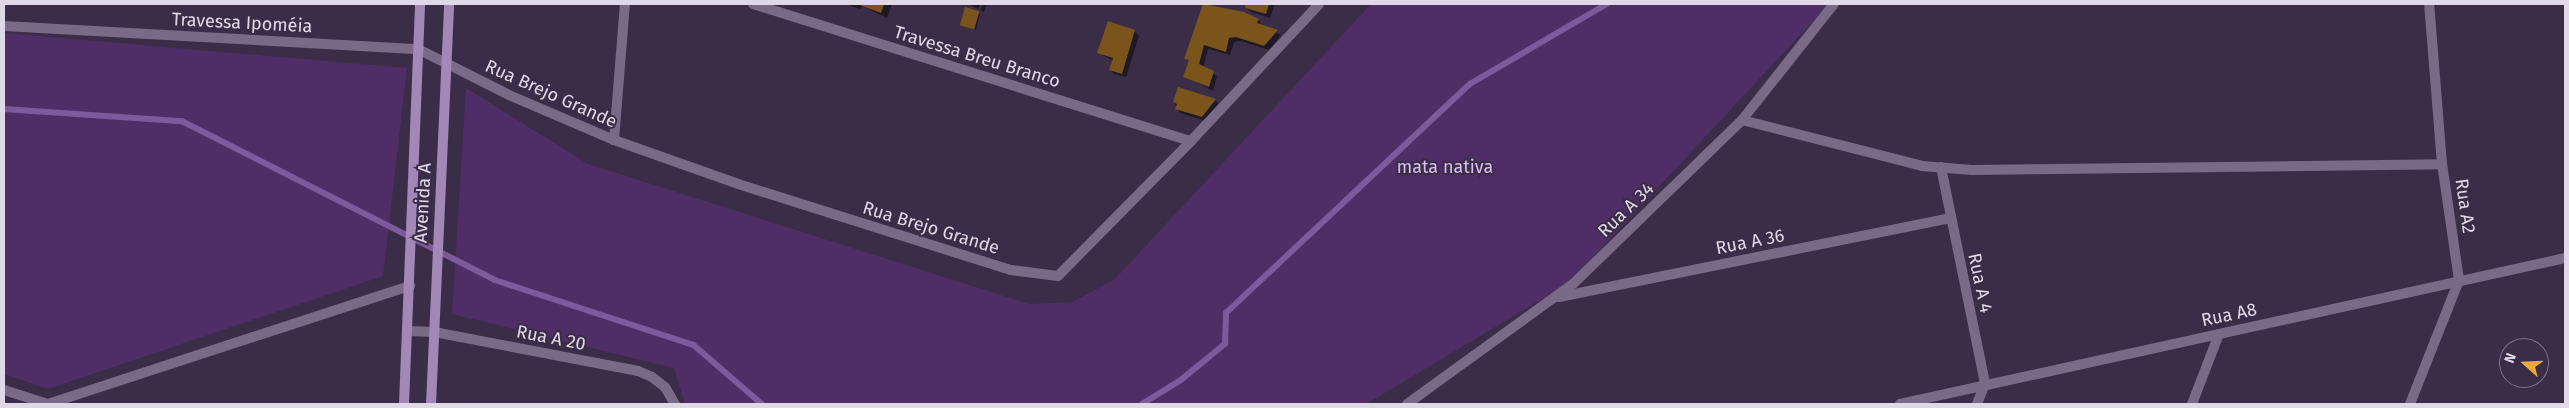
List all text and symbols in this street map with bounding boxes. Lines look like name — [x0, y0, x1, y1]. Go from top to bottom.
street label: Travessa Ipoméia — [171, 9, 313, 37]
street label: Travessa Breu Branco — [891, 21, 1063, 93]
street label: Rua Brejo Grande — [482, 55, 620, 133]
park label: mata nativa — [1397, 156, 1493, 178]
street label: Avenida A — [410, 162, 436, 244]
street label: Rua A2 — [2450, 177, 2480, 235]
street label: Rua A 34 — [1594, 178, 1658, 242]
street label: Rua Brejo Grande — [860, 197, 1002, 259]
street label: Rua A 36 — [1714, 225, 1786, 259]
street label: Rua A 4 — [1963, 251, 1997, 315]
street label: Rua A8 — [2199, 299, 2259, 331]
street label: Rua A 20 — [515, 321, 587, 355]
north arrow — [2499, 338, 2549, 388]
text: N — [2501, 351, 2520, 365]

